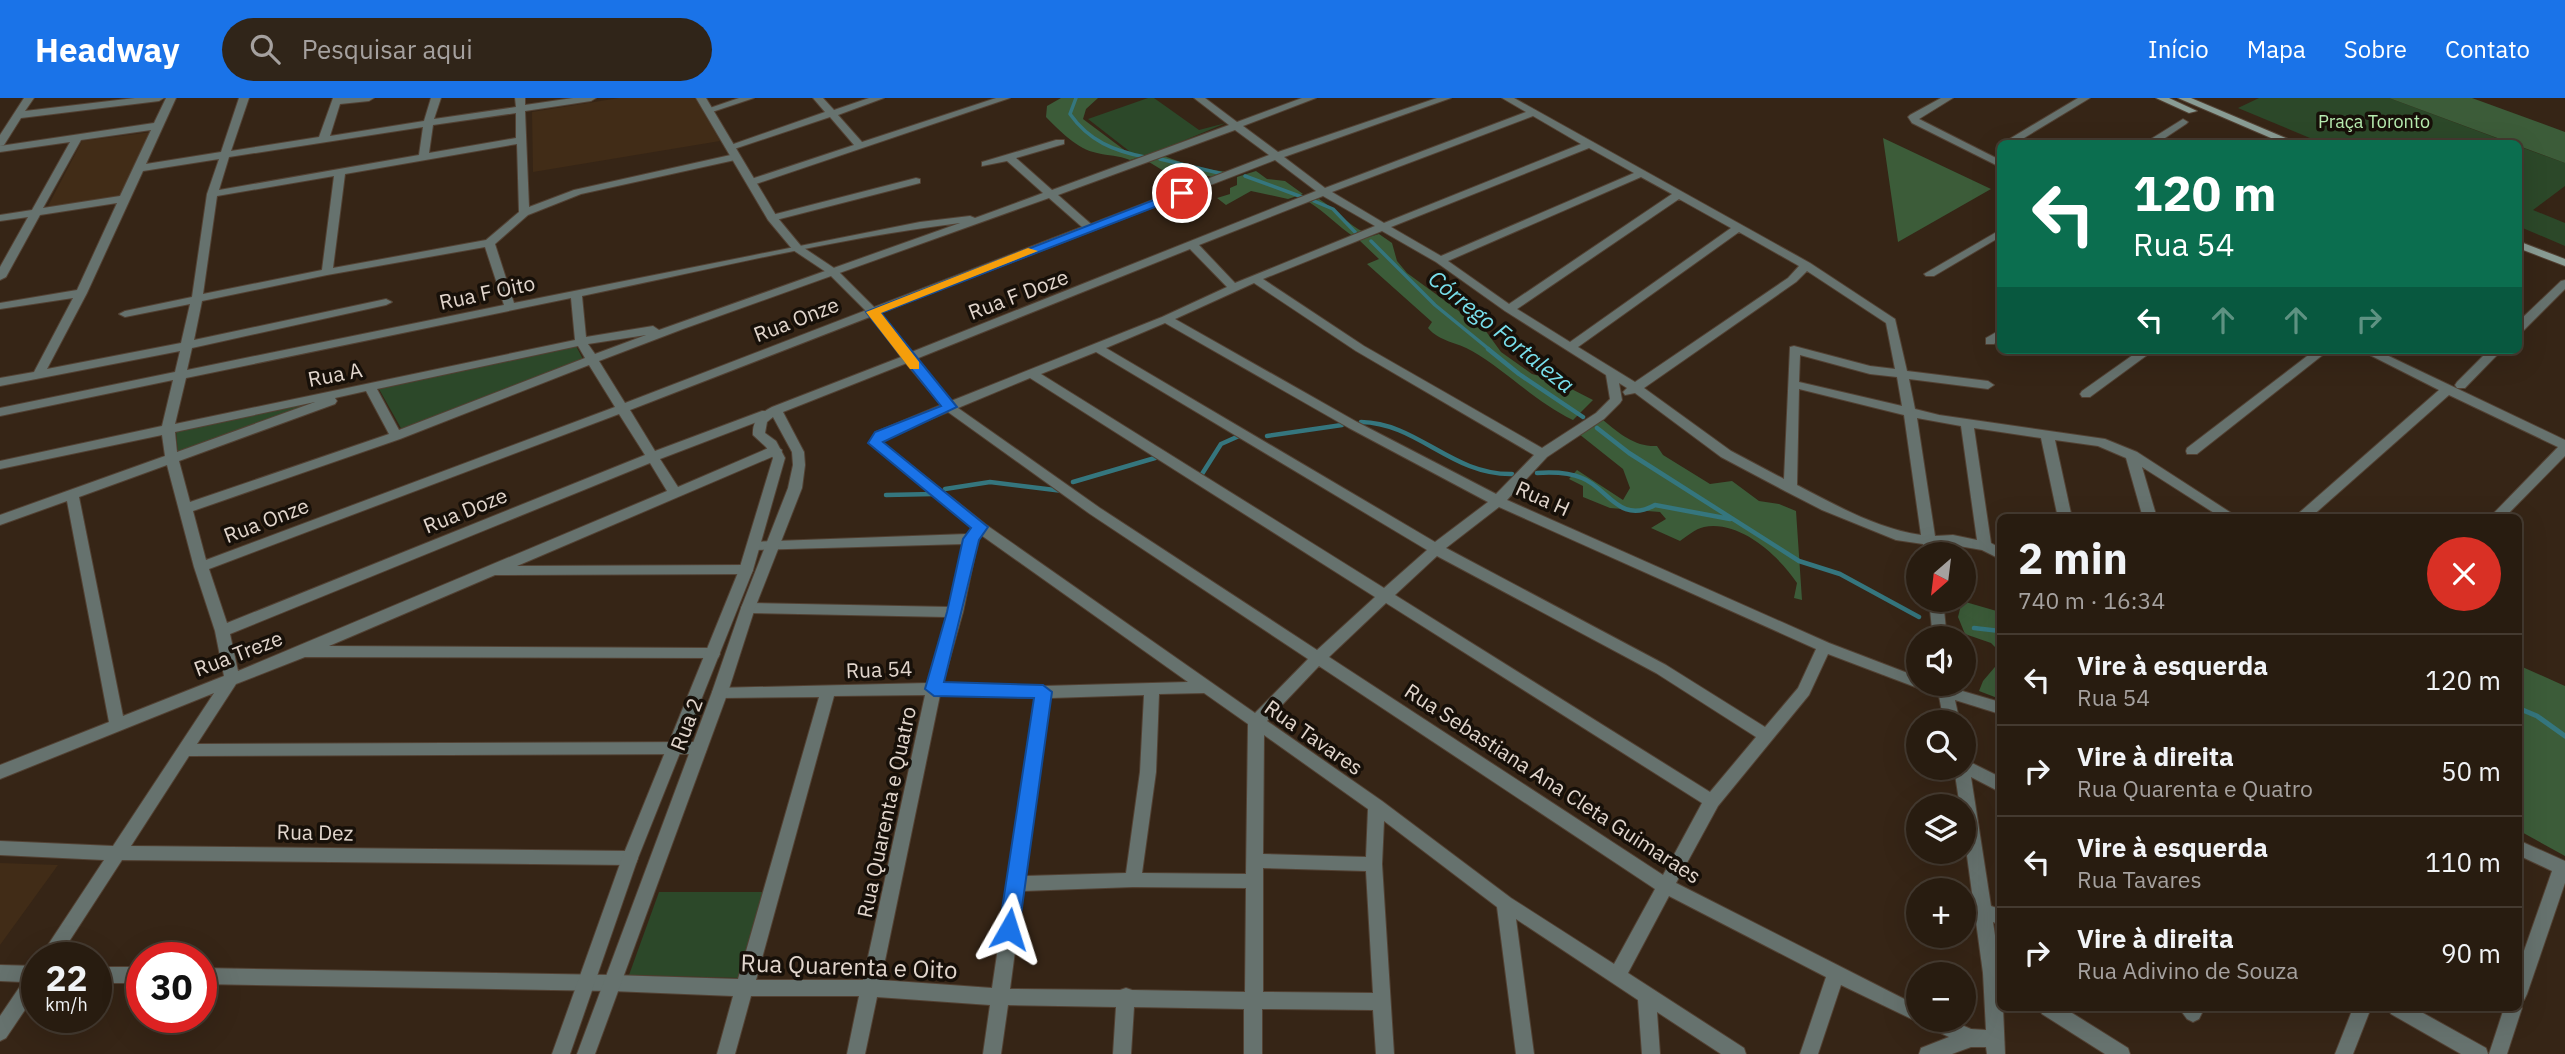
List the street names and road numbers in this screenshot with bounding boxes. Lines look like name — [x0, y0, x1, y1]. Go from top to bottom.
street label: Rua F Doze — [964, 262, 1072, 326]
street label: Rua F Oito — [436, 268, 538, 316]
street label: Rua Onze — [749, 290, 843, 348]
street label: Rua A — [305, 355, 365, 393]
street label: Rua H — [1512, 474, 1574, 522]
street label: Rua Doze — [419, 480, 511, 540]
street label: Rua Onze — [219, 491, 313, 549]
street label: Rua Treze — [190, 623, 286, 683]
street label: Rua 54 — [845, 654, 913, 684]
street label: Rua Sebastiana Ana Cleta Guimaraes — [1399, 676, 1707, 890]
street label: Rua Tavares — [1259, 693, 1369, 781]
street label: Rua 2 — [663, 694, 709, 754]
street label: Rua Quarenta e Quatro — [850, 704, 922, 920]
street label: Rua Dez — [276, 817, 354, 847]
street label: Rua Quarenta e Oito — [740, 946, 958, 986]

